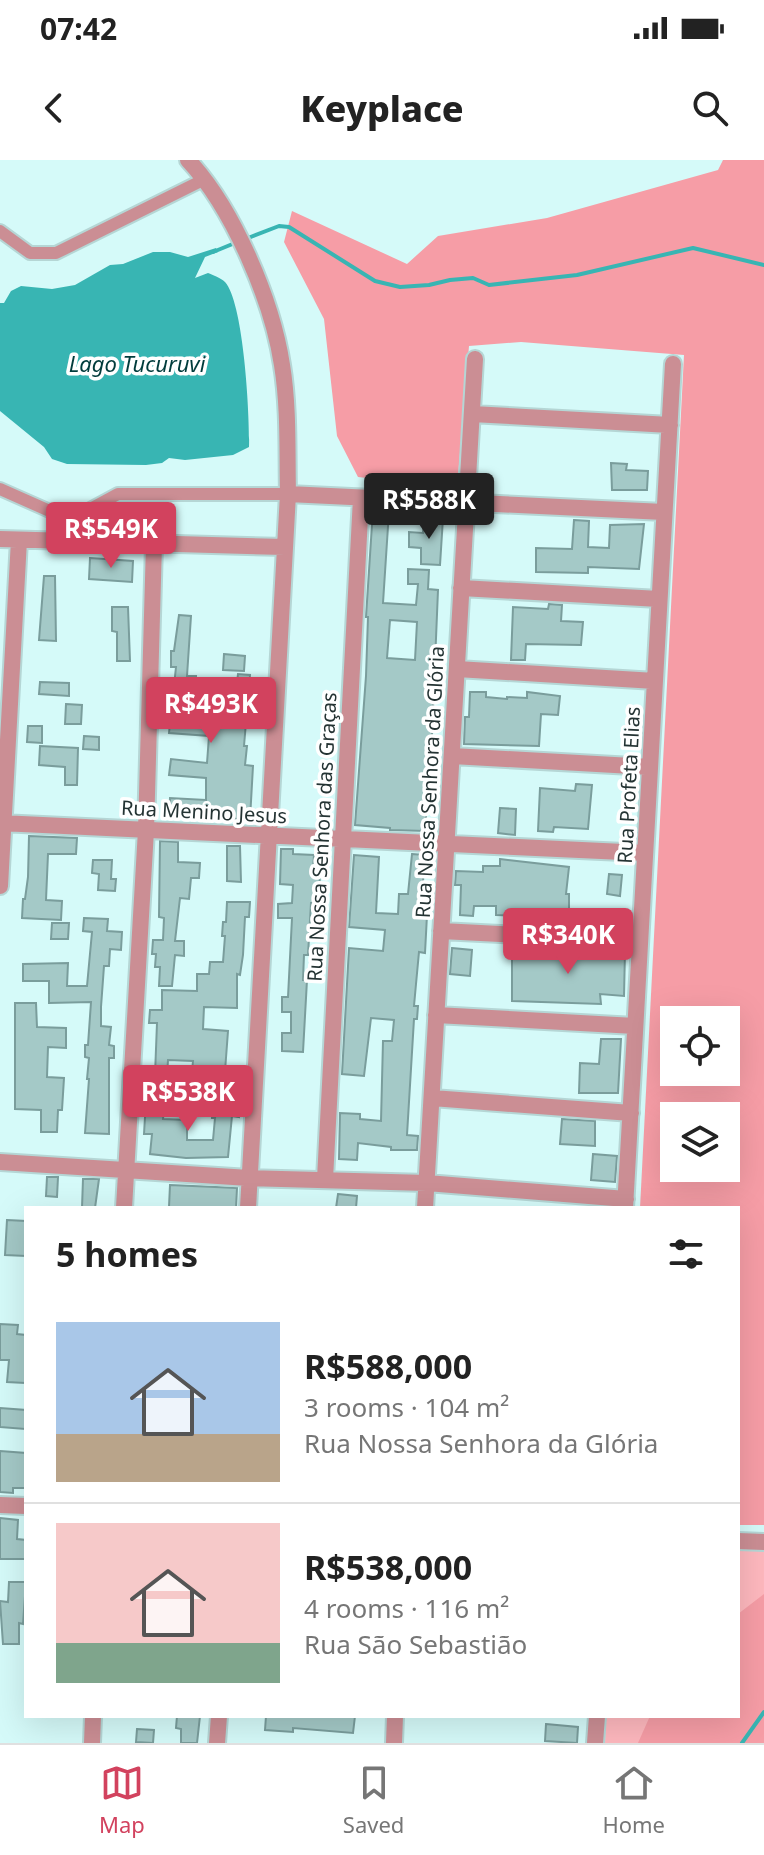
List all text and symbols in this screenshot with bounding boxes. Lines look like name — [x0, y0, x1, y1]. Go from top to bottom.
text: 07:42 — [40, 8, 117, 49]
text: Keyplace — [300, 84, 464, 133]
icon: back — [32, 86, 76, 130]
icon: search — [688, 86, 732, 130]
water label: Lago Tucuruvi — [69, 348, 206, 378]
pin: R$588K — [364, 473, 494, 541]
text: R$588K — [382, 481, 476, 517]
pin: R$549K — [46, 502, 176, 570]
text: R$549K — [64, 510, 158, 546]
street label: Rua Nossa Senhora da Glória — [409, 645, 450, 919]
pin: R$493K — [146, 677, 276, 745]
text: R$493K — [164, 685, 258, 721]
street label: Rua Nossa Senhora das Graças — [300, 692, 343, 982]
street label: Rua Profeta Elias — [611, 706, 646, 864]
street label: Rua Menino Jesus — [120, 794, 288, 829]
pin: R$340K — [503, 908, 633, 976]
text: R$340K — [521, 916, 615, 952]
map controls — [660, 1006, 740, 1182]
button: locate — [660, 1006, 740, 1086]
pin: R$538K — [123, 1065, 253, 1133]
text: R$538K — [141, 1073, 235, 1109]
button: layers — [660, 1102, 740, 1182]
text: 5 homes — [56, 1231, 198, 1277]
icon: filters — [664, 1232, 708, 1276]
text: R$588,000 — [304, 1343, 472, 1389]
icon: home — [120, 1354, 216, 1450]
text: 3 rooms · 104 m² — [304, 1389, 509, 1425]
text: Rua Nossa Senhora da Glória — [304, 1425, 658, 1461]
text: R$538,000 — [304, 1544, 472, 1590]
icon: home — [120, 1555, 216, 1651]
text: 4 rooms · 116 m² — [304, 1590, 509, 1626]
text: Rua São Sebastião — [304, 1626, 527, 1662]
tab: Map — [99, 1761, 145, 1839]
tab: Saved — [343, 1761, 404, 1839]
tab: Home — [602, 1761, 665, 1839]

